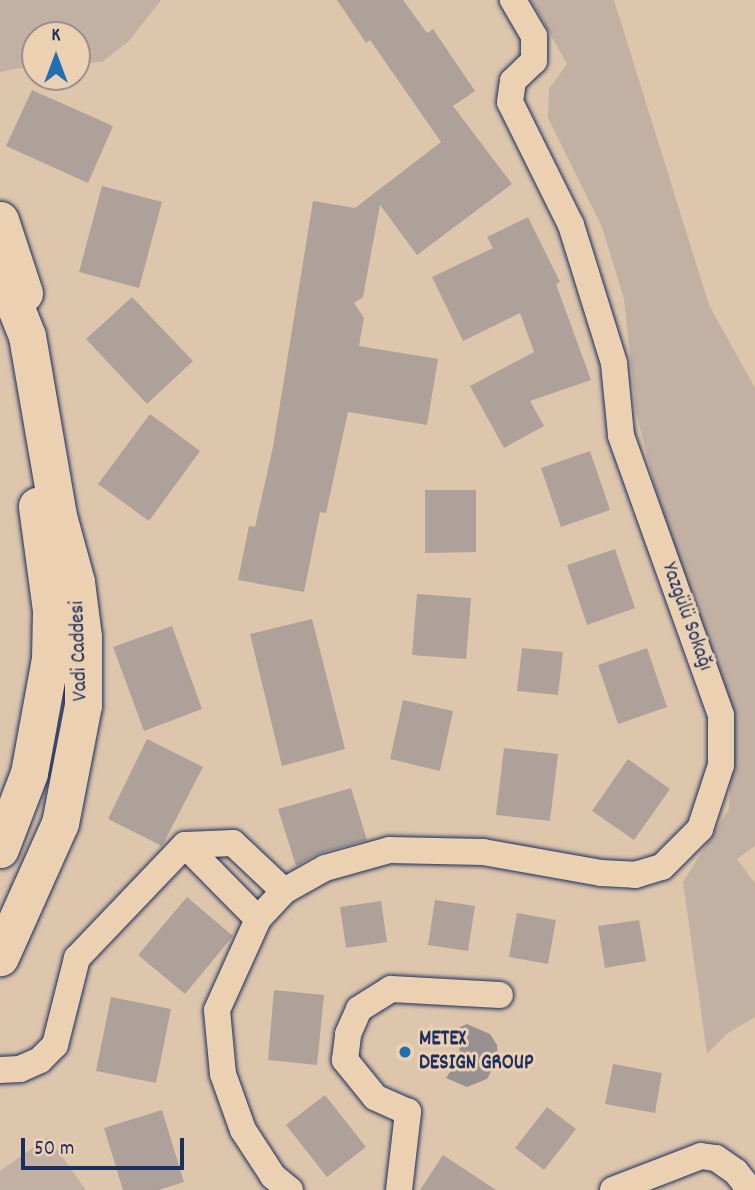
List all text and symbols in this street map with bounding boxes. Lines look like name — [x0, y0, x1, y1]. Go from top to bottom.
north arrow — [21, 21, 91, 91]
text: K — [52, 23, 60, 50]
street label: Yazgülü Sokağı — [655, 560, 717, 674]
street label: Vadi Caddesi — [66, 600, 94, 702]
place label: METEX DESIGN GROUP — [419, 1027, 533, 1077]
marker: METEX DESIGN GROUP — [397, 1044, 413, 1060]
scale bar — [24, 1124, 187, 1168]
text: 50 m — [34, 1135, 74, 1165]

